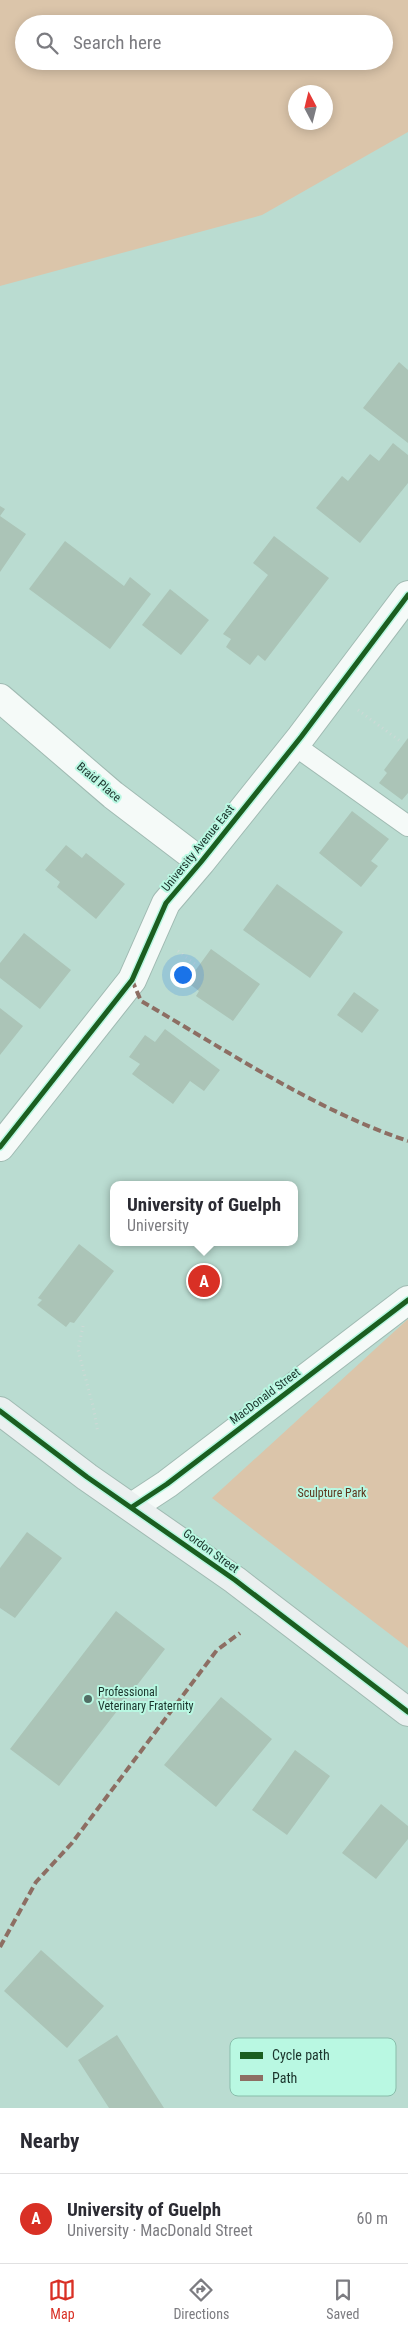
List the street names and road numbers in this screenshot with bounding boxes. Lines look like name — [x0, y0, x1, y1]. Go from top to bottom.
street label: Braid Place — [74, 759, 124, 805]
street label: University Avenue East — [159, 802, 237, 894]
street label: MacDonald Street — [227, 1365, 303, 1427]
street label: Gordon Street — [180, 1526, 242, 1576]

